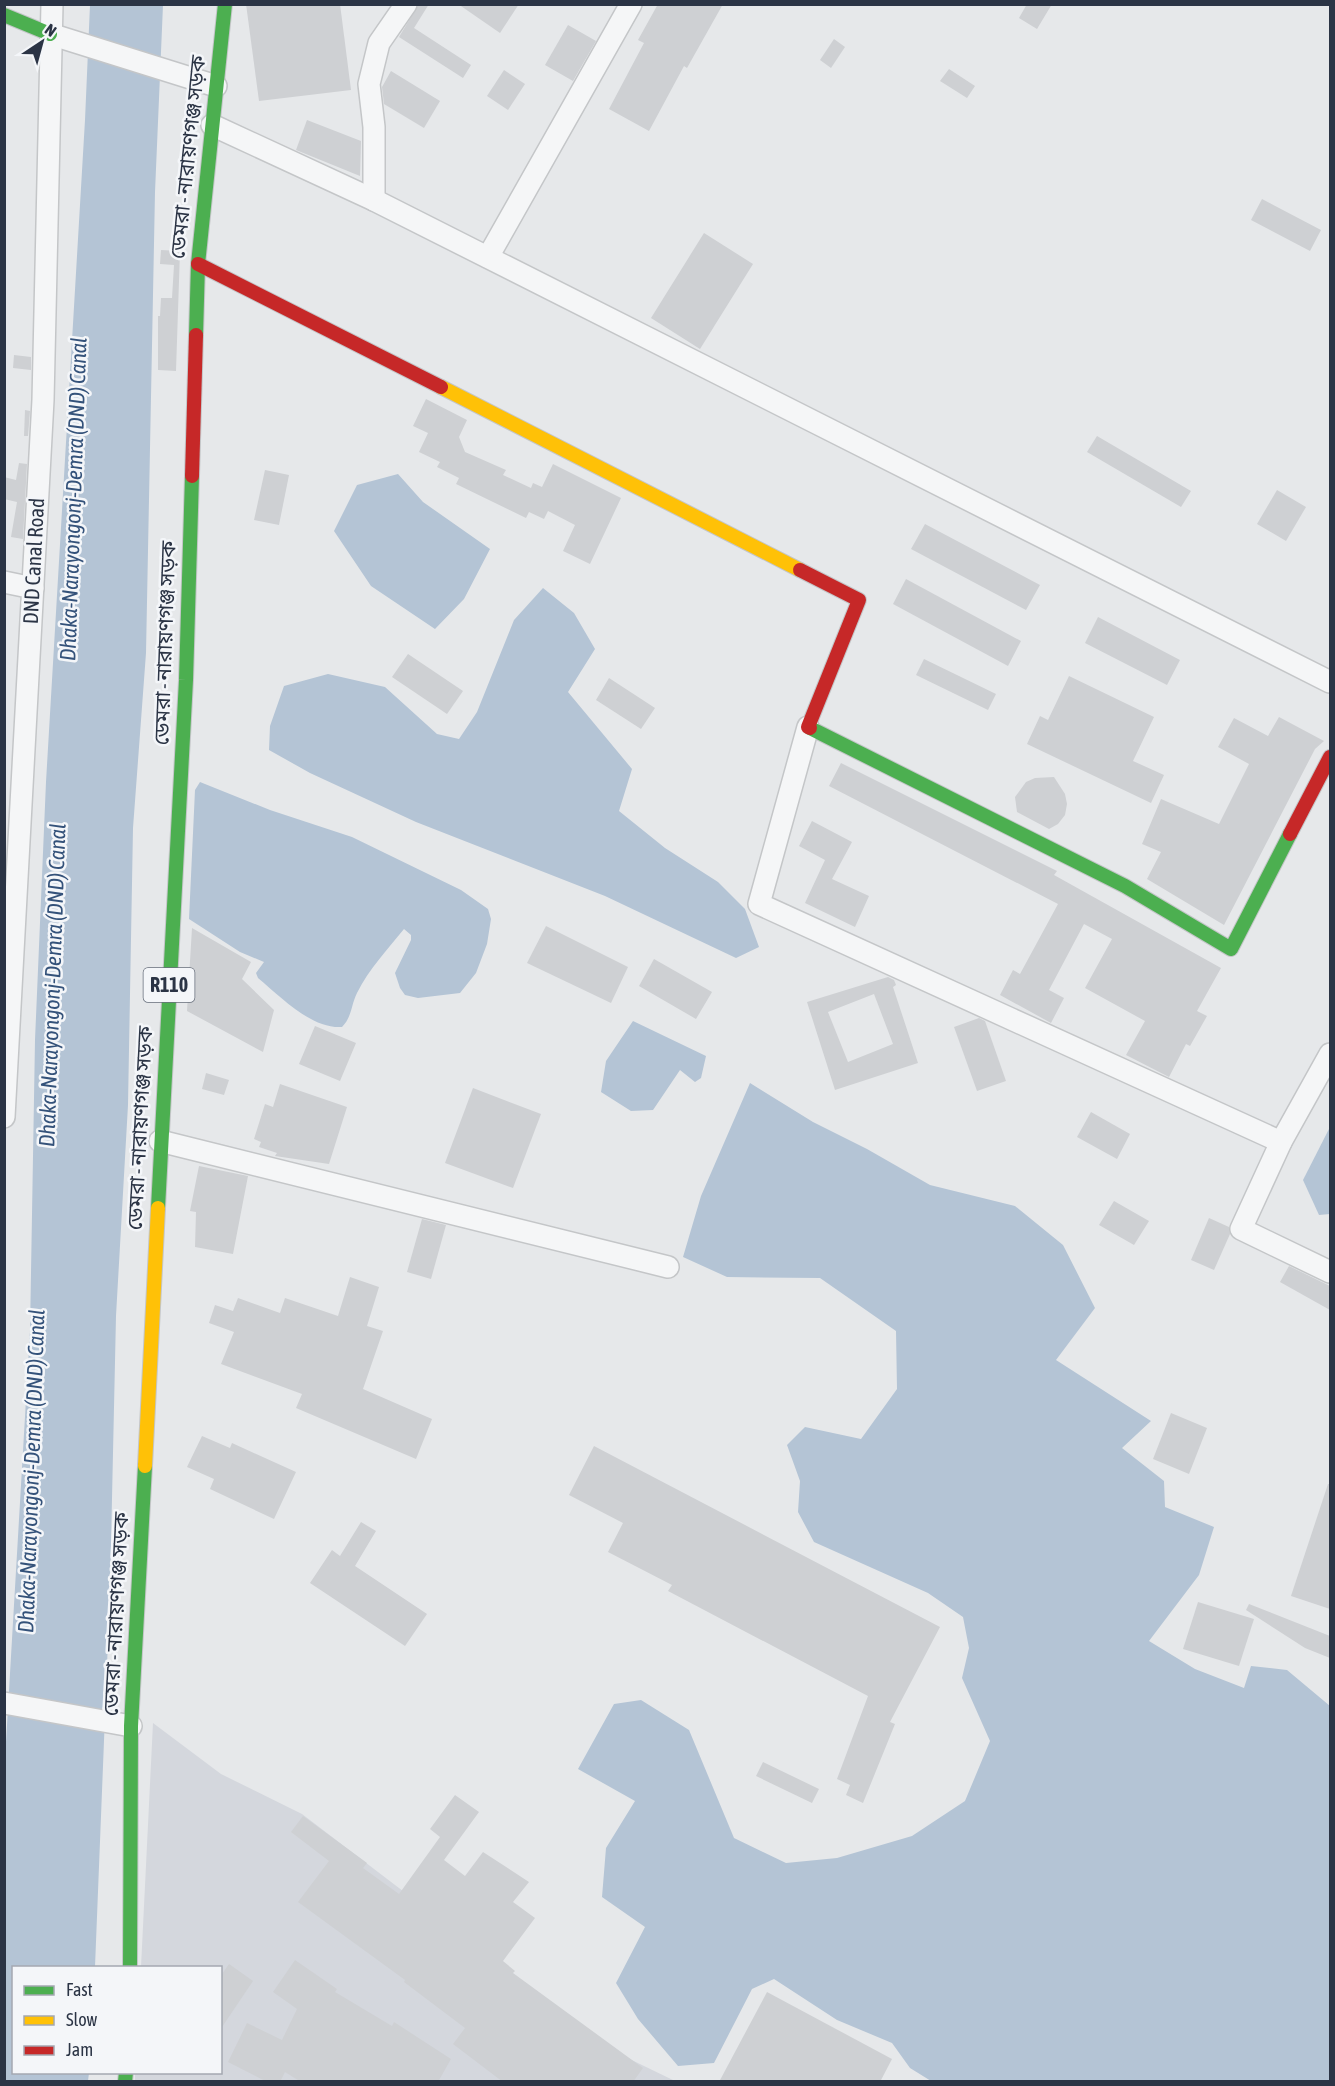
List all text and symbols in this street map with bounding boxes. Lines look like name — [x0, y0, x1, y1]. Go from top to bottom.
north arrow — [12, 12, 72, 72]
text: N — [42, 20, 60, 40]
street label: ডেমরা - নারায়ণগঞ্জ সড়ক — [164, 53, 210, 260]
water label: Dhaka-Narayongonj-Demra (DND) Canal — [54, 337, 92, 661]
street label: DND Canal Road — [18, 497, 48, 625]
street label: ডেমরা - নারায়ণগঞ্জ সড়ক — [148, 539, 180, 746]
water label: Dhaka-Narayongonj-Demra (DND) Canal — [33, 823, 71, 1147]
road number: R110 — [144, 968, 195, 1002]
street label: ডেমরা - নারায়ণগঞ্জ সড়ক — [122, 1024, 156, 1231]
water label: Dhaka-Narayongonj-Demra (DND) Canal — [12, 1309, 50, 1633]
street label: ডেমরা - নারায়ণগঞ্জ সড়ক — [98, 1510, 132, 1717]
legend — [12, 1966, 222, 2074]
text: Fast — [66, 1979, 93, 2000]
text: Slow — [66, 2009, 97, 2030]
text: Jam — [66, 2039, 93, 2060]

